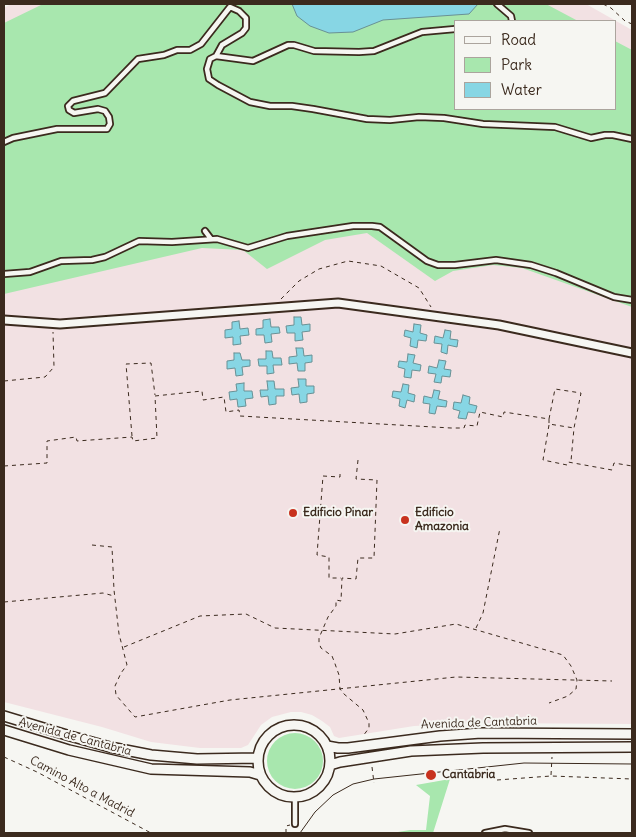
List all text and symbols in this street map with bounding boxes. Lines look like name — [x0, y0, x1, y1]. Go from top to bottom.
legend — [454, 20, 616, 110]
text: Road — [501, 30, 536, 49]
text: Park — [501, 55, 532, 74]
text: Water — [501, 80, 542, 99]
place label: Edificio Pinar — [303, 506, 373, 520]
place label: Edificio Amazonia — [415, 506, 469, 534]
marker: Edificio Pinar — [287, 507, 299, 519]
marker: Edificio Amazonia — [399, 514, 411, 526]
street label: Avenida de Cantabria — [421, 714, 537, 732]
street label: Avenida de Cantabria — [17, 715, 133, 759]
street label: Camino Alto a Madrid — [27, 753, 137, 821]
marker: Cantabria — [424, 768, 438, 782]
place label: Cantabria — [442, 768, 495, 782]

